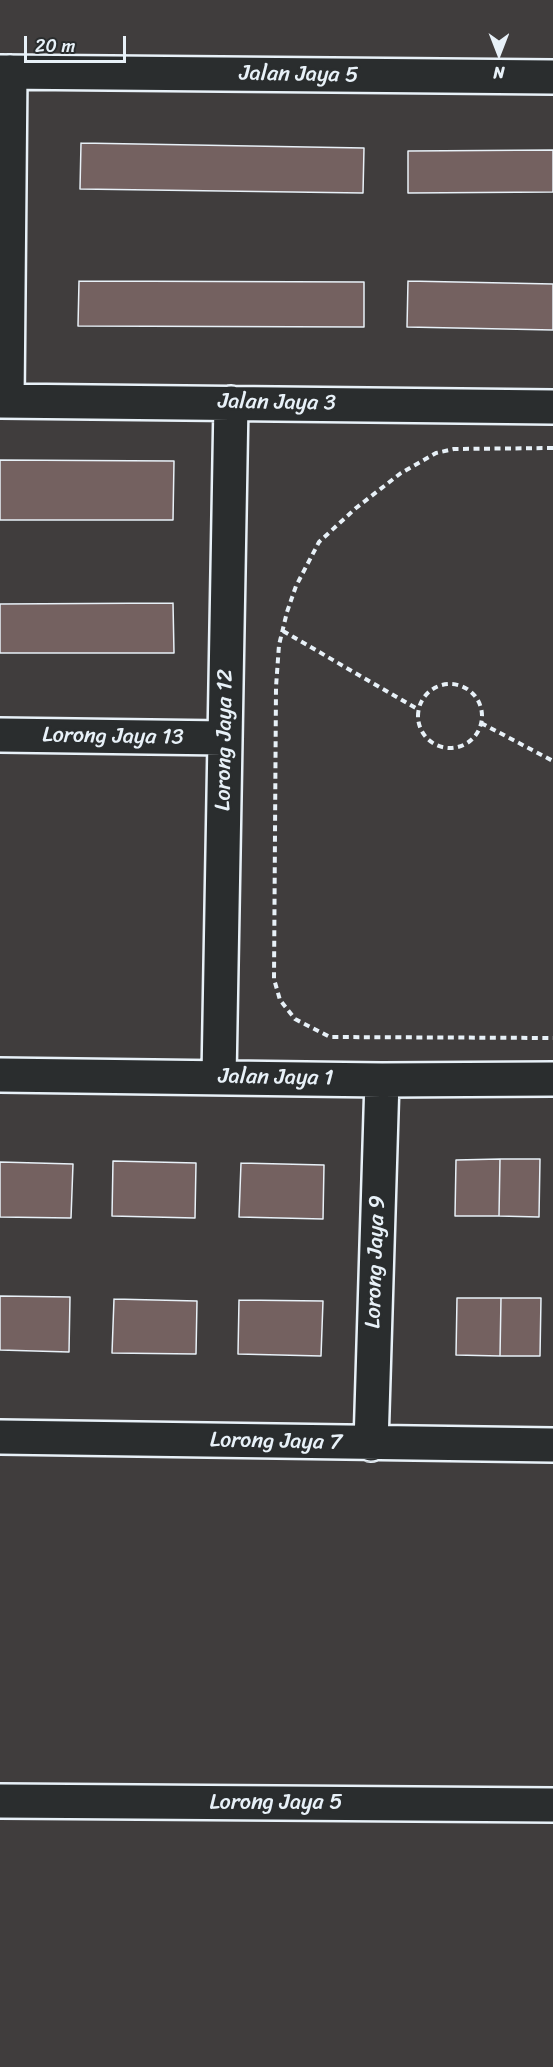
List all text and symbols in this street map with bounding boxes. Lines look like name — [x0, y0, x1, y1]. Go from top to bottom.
scale bar — [27, 24, 129, 62]
north arrow — [469, 24, 529, 84]
text: 20 m — [35, 30, 75, 62]
text: N — [493, 58, 505, 87]
street label: Jalan Jaya 5 — [239, 61, 359, 89]
street label: Jalan Jaya 3 — [218, 389, 336, 417]
street label: Lorong Jaya 12 — [211, 669, 239, 811]
street label: Lorong Jaya 13 — [42, 723, 184, 751]
street label: Jalan Jaya 1 — [218, 1064, 334, 1092]
street label: Lorong Jaya 9 — [360, 1195, 392, 1329]
street label: Lorong Jaya 7 — [210, 1428, 342, 1456]
street label: Lorong Jaya 5 — [209, 1790, 343, 1816]

